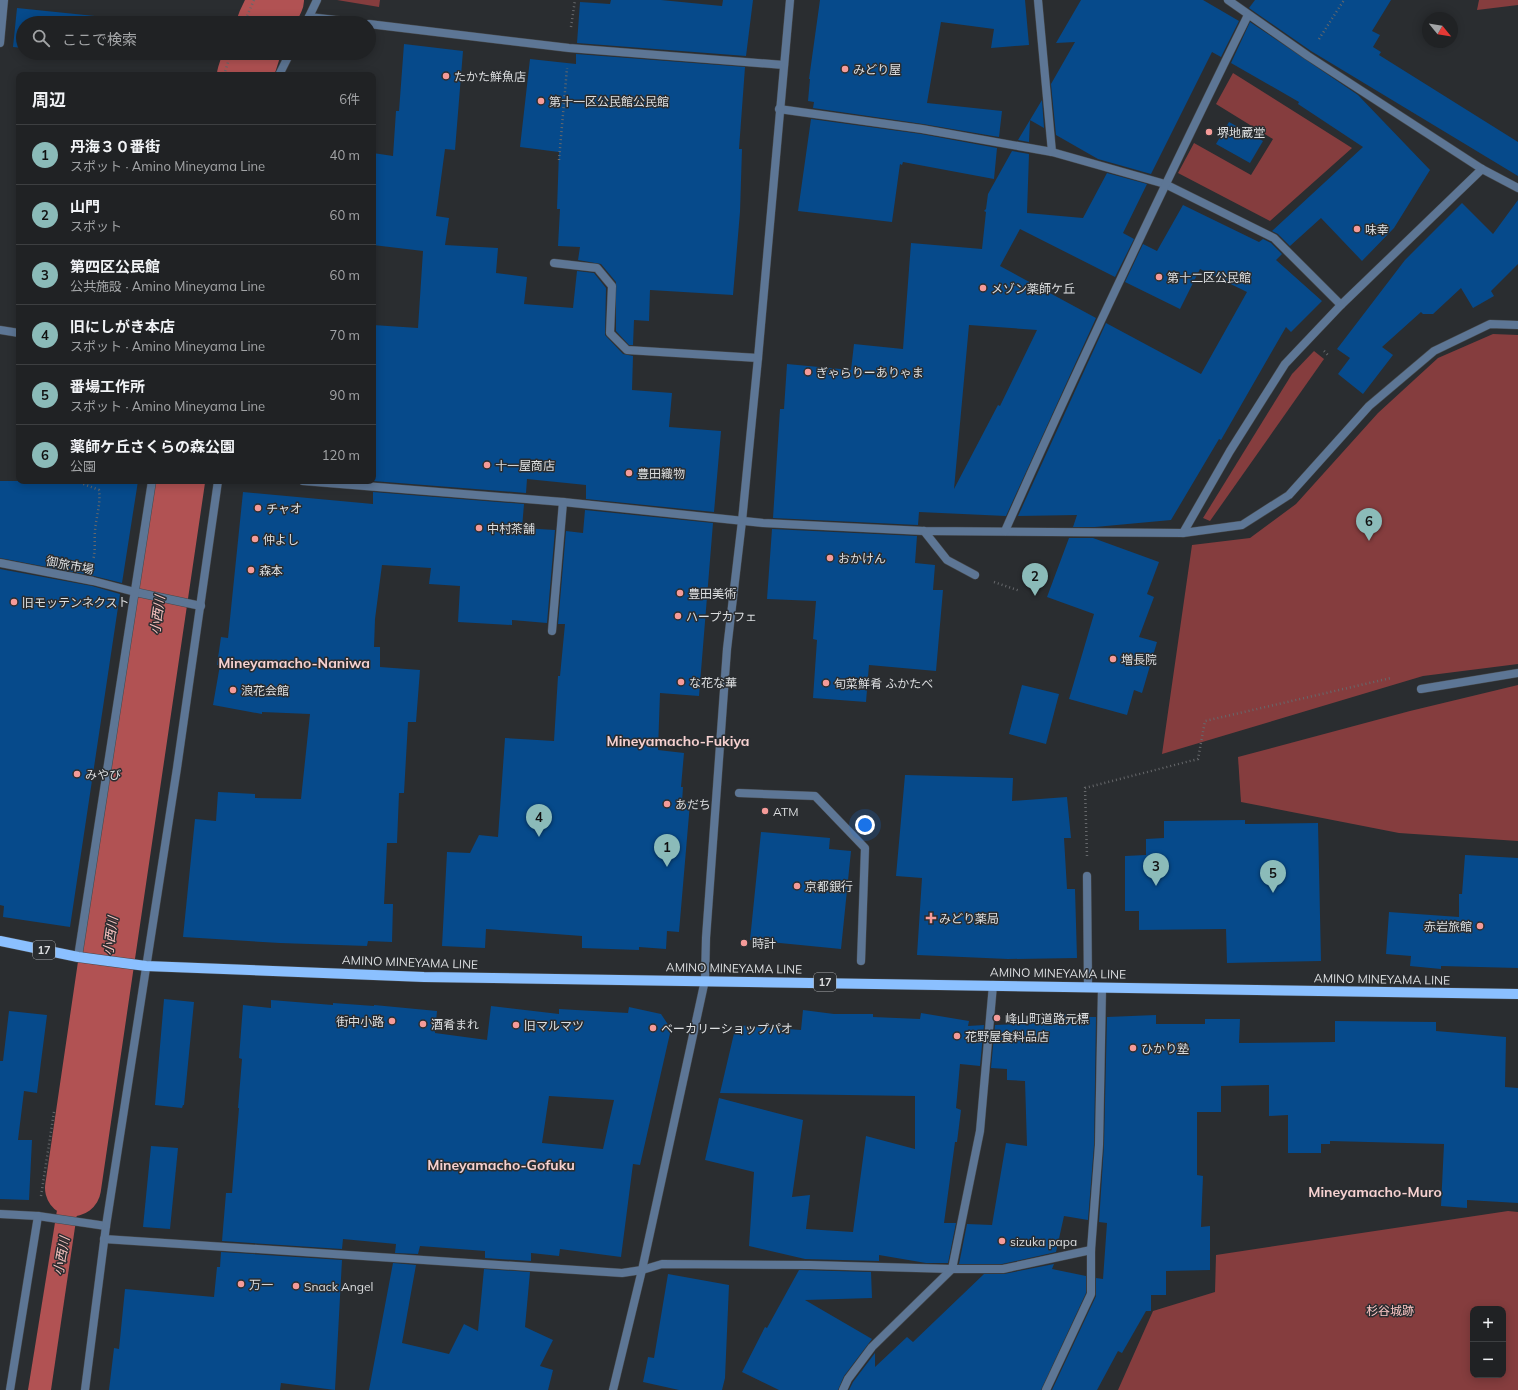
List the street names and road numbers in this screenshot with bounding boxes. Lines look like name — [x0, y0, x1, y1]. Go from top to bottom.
street label: 御旅市場 — [45, 553, 95, 577]
road number: 17 — [33, 941, 55, 959]
street label: AMINO MINEYAMA LINE — [342, 952, 478, 972]
street label: AMINO MINEYAMA LINE — [666, 959, 802, 977]
street label: AMINO MINEYAMA LINE — [990, 964, 1126, 982]
street label: AMINO MINEYAMA LINE — [1314, 970, 1450, 988]
road number: 17 — [814, 973, 836, 991]

